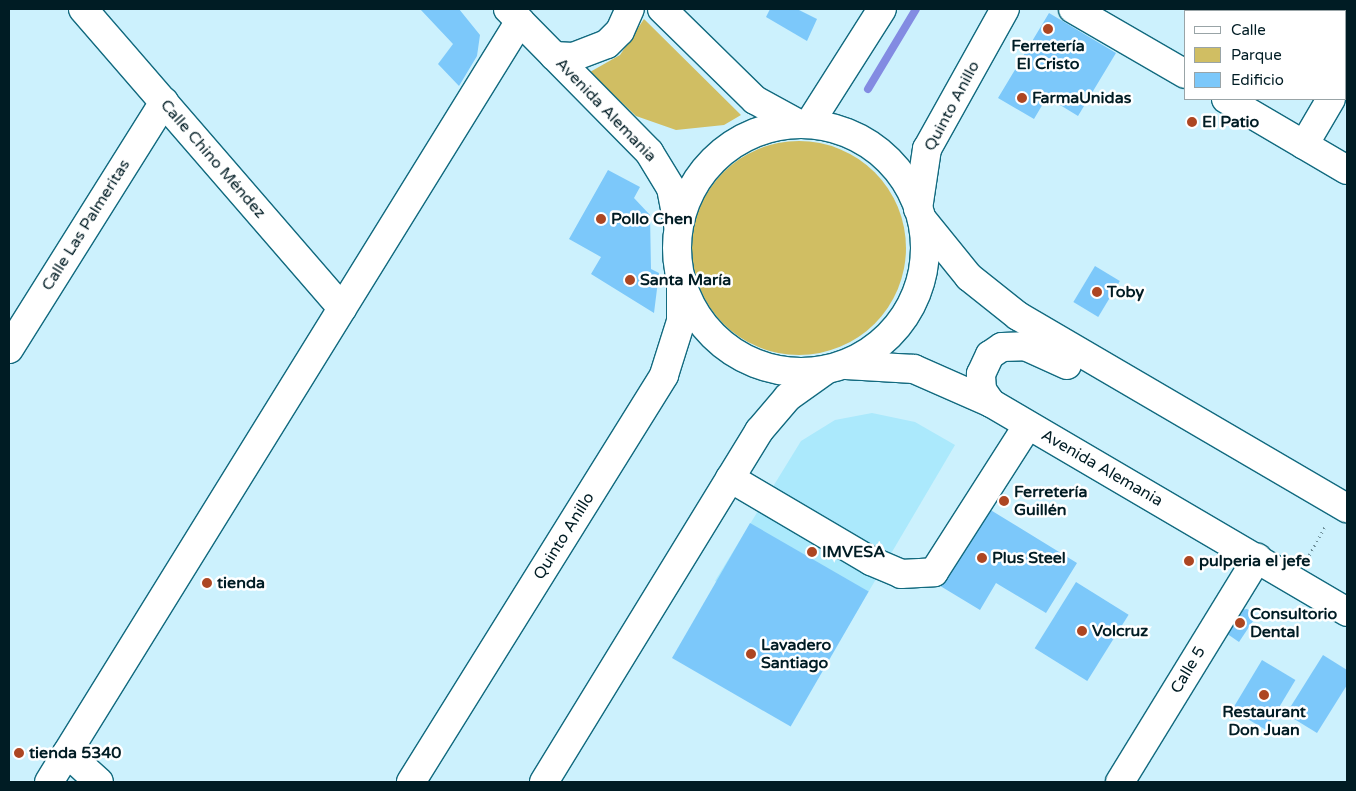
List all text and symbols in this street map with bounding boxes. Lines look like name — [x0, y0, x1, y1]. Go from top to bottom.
legend — [1184, 10, 1346, 100]
text: Calle — [1231, 21, 1266, 39]
marker: Ferretería El Cristo — [1042, 23, 1054, 35]
place label: Ferretería El Cristo — [1011, 36, 1085, 74]
text: Parque — [1231, 46, 1282, 64]
street label: Avenida Alemania — [551, 54, 661, 166]
street label: Quinto Anillo — [920, 58, 984, 154]
text: Edificio — [1231, 71, 1284, 89]
place label: FarmaUnidas — [1032, 88, 1131, 108]
marker: FarmaUnidas — [1016, 92, 1028, 104]
street label: Calle Chino Méndez — [156, 96, 270, 222]
place label: El Patio — [1202, 112, 1259, 132]
marker: El Patio — [1186, 116, 1198, 128]
street label: Calle Las Palmeritas — [38, 156, 134, 294]
place label: Pollo Chen — [611, 209, 693, 229]
marker: Pollo Chen — [595, 213, 607, 225]
place label: Santa María — [640, 270, 731, 290]
marker: Santa María — [624, 274, 636, 286]
place label: Toby — [1107, 282, 1144, 302]
marker: Toby — [1091, 286, 1103, 298]
street label: Avenida Alemania — [1038, 425, 1166, 511]
place label: Ferretería Guillén — [1014, 482, 1087, 520]
street label: Quinto Anillo — [530, 489, 598, 583]
marker: Ferretería Guillén — [998, 495, 1010, 507]
place label: IMVESA — [822, 542, 885, 562]
marker: IMVESA — [806, 546, 818, 558]
place label: Plus Steel — [992, 548, 1066, 568]
place label: pulperia el jefe — [1199, 551, 1310, 571]
marker: Plus Steel — [976, 552, 988, 564]
marker: pulperia el jefe — [1183, 555, 1195, 567]
place label: tienda — [217, 573, 265, 593]
marker: tienda — [201, 577, 213, 589]
place label: Consultorio Dental — [1250, 604, 1337, 642]
marker: Consultorio Dental — [1234, 617, 1246, 629]
place label: Volcruz — [1092, 621, 1148, 641]
marker: Volcruz — [1076, 625, 1088, 637]
place label: Lavadero Santiago — [761, 635, 831, 673]
street label: Calle 5 — [1167, 643, 1209, 697]
marker: Lavadero Santiago — [745, 648, 757, 660]
marker: Restaurant Don Juan — [1258, 689, 1270, 701]
place label: Restaurant Don Juan — [1222, 702, 1306, 740]
place label: tienda 5340 — [29, 743, 121, 763]
marker: tienda 5340 — [13, 747, 25, 759]

